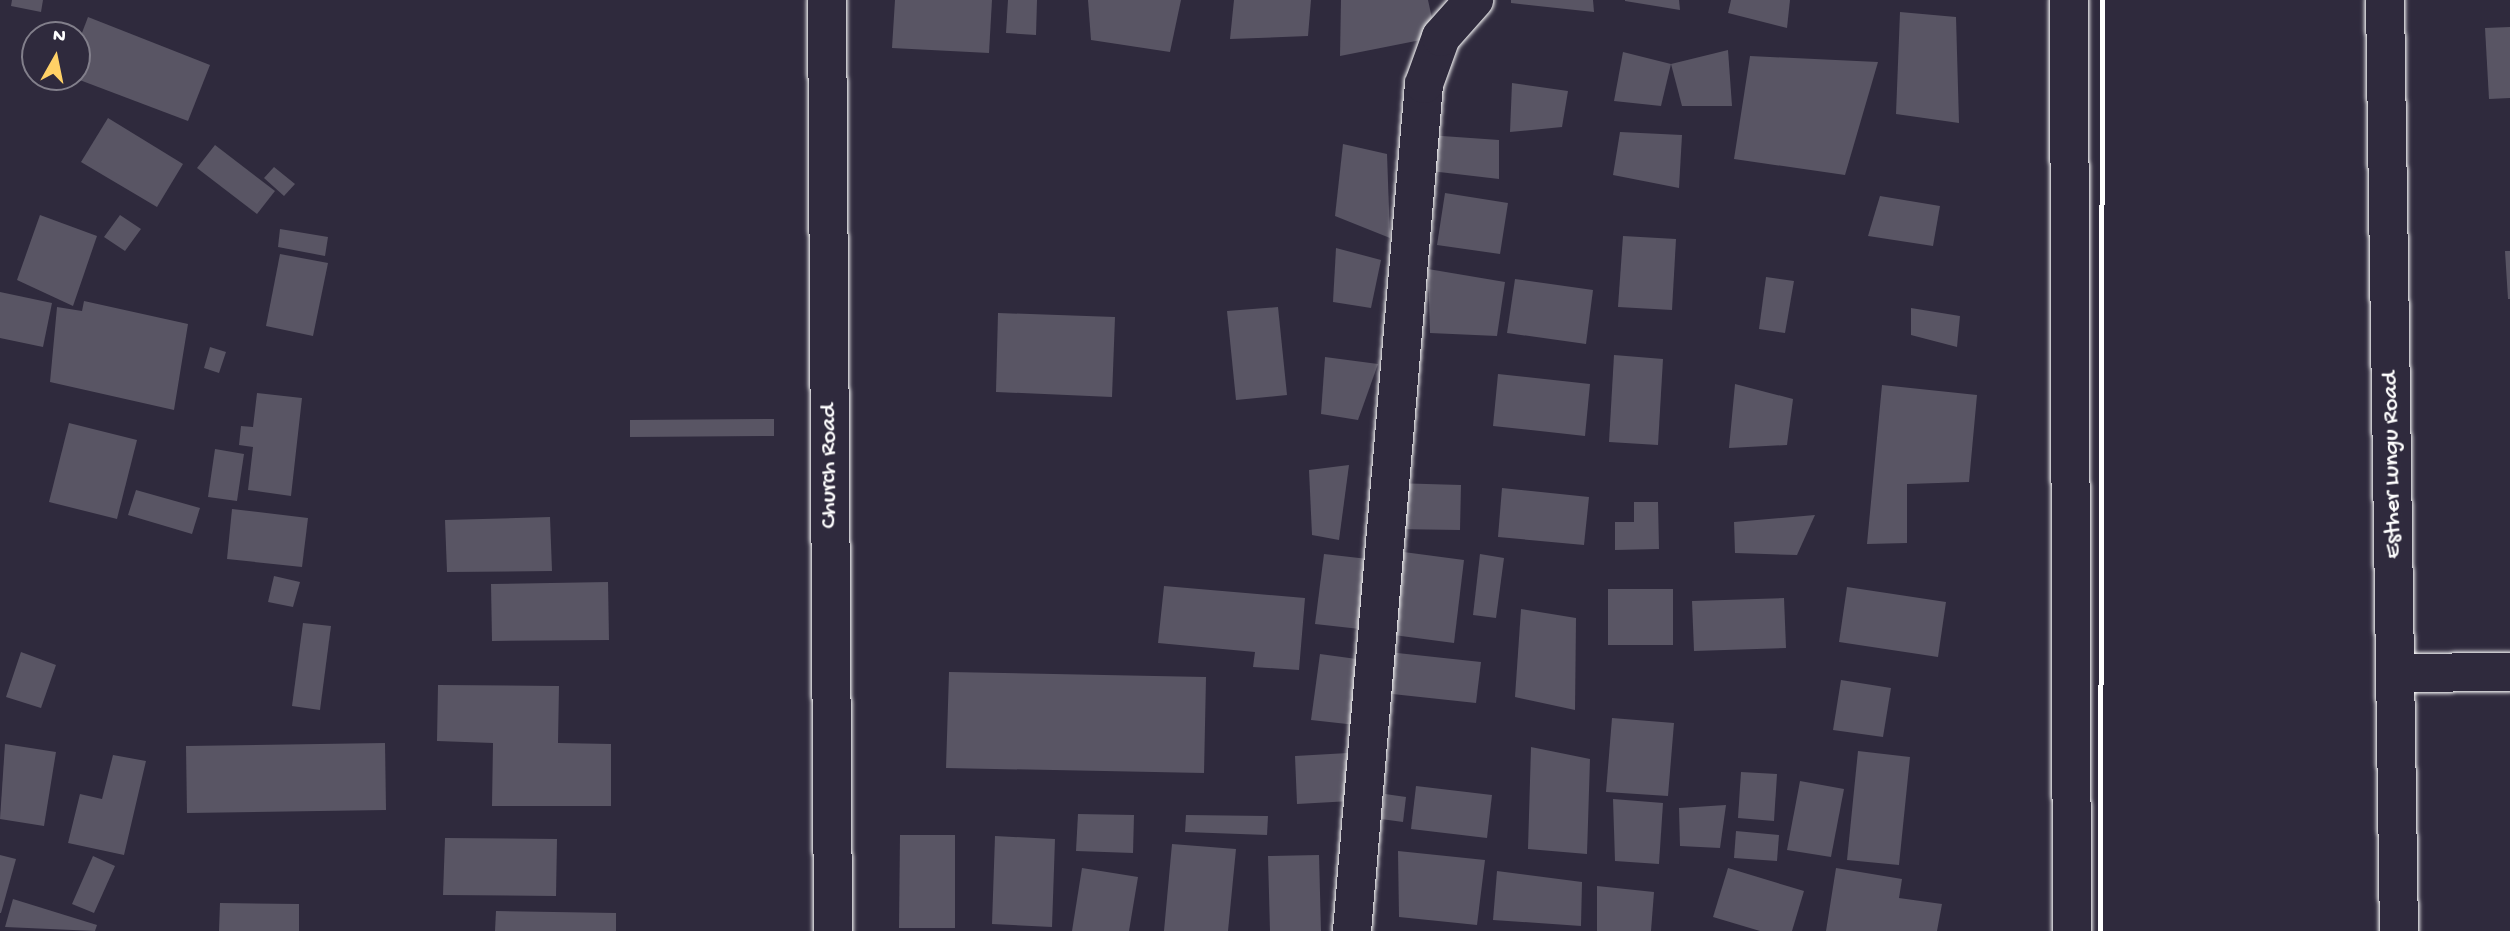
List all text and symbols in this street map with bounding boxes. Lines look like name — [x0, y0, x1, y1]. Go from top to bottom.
north arrow — [21, 21, 91, 91]
text: N — [51, 24, 67, 49]
street label: Esther Lungu Road — [2377, 371, 2409, 559]
street label: Church Road — [816, 404, 844, 528]

